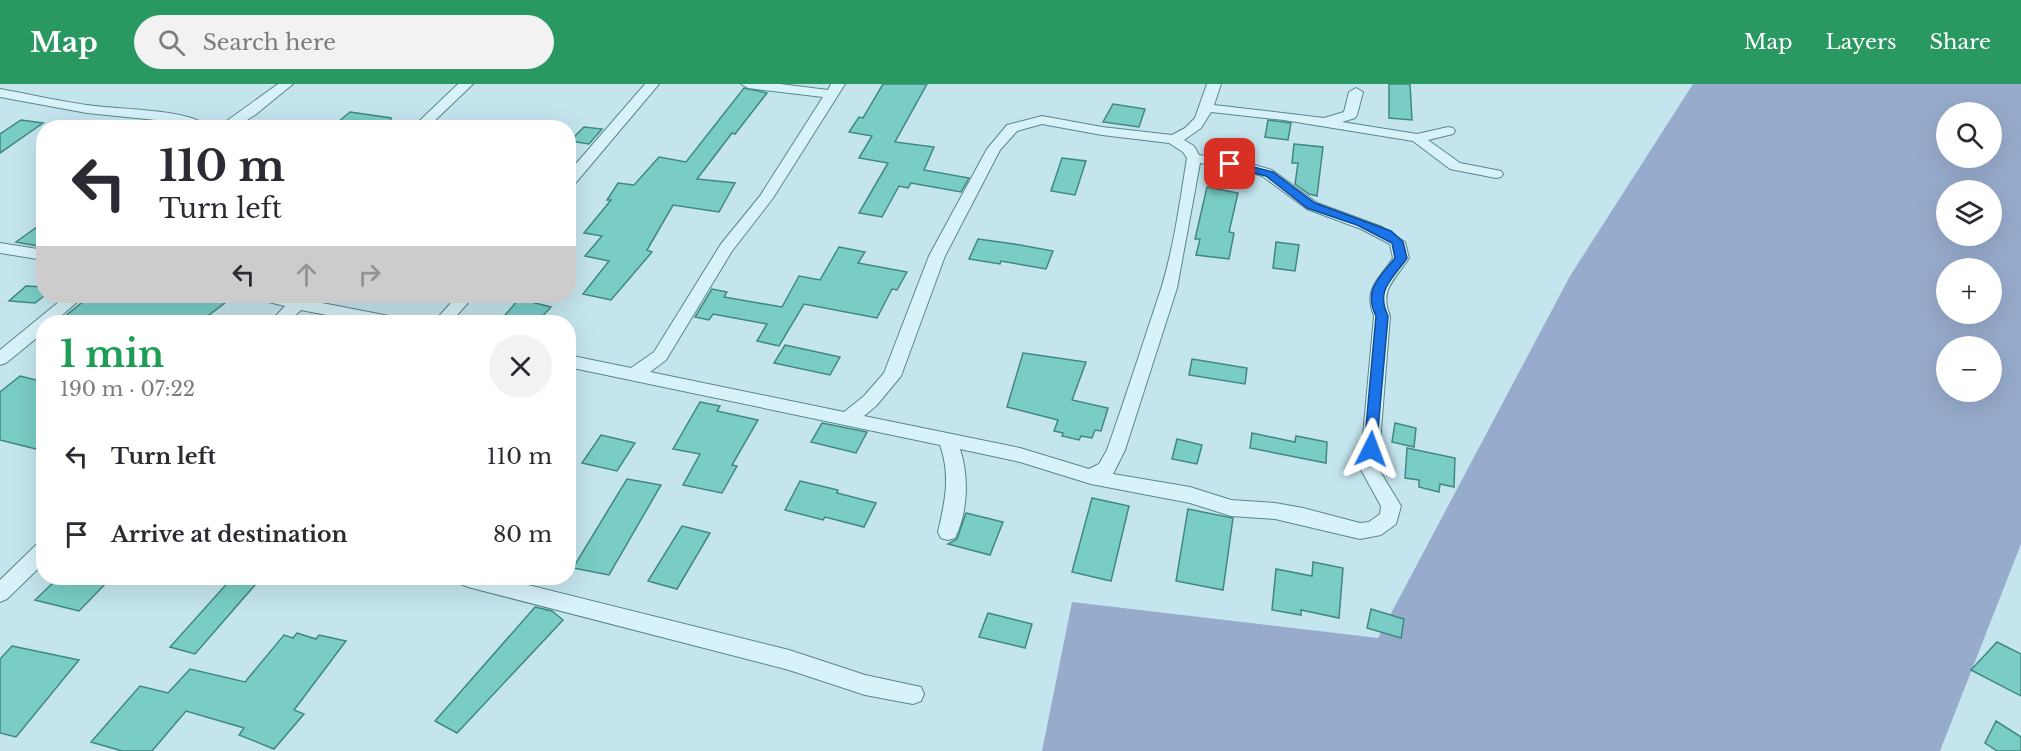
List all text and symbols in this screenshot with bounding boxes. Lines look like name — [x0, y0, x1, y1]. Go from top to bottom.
search box — [134, 15, 554, 69]
text: Map — [30, 25, 98, 60]
icon: search — [155, 26, 188, 59]
text: Search here — [203, 29, 336, 56]
text: Map — [1744, 29, 1793, 55]
text: Layers — [1826, 29, 1897, 55]
text: Share — [1930, 29, 1991, 55]
map controls — [1936, 102, 2002, 402]
button: search — [1936, 102, 2002, 168]
pin — [1204, 138, 1255, 189]
text: 110 m — [159, 140, 285, 192]
icon: left — [60, 144, 138, 222]
icon: arrive — [1213, 147, 1246, 180]
button: layers — [1936, 180, 2002, 246]
text: Turn left — [159, 192, 282, 225]
icon: left — [227, 258, 260, 291]
icon: ahead — [290, 258, 323, 291]
icon: right — [353, 258, 386, 291]
button: + — [1936, 258, 2002, 324]
text: 1 min — [60, 332, 164, 377]
button: close — [489, 335, 552, 398]
button: − — [1936, 336, 2002, 402]
text: 190 m · 07:22 — [60, 377, 195, 401]
position arrow — [1339, 417, 1403, 481]
icon: left — [60, 440, 93, 473]
text: Turn left — [111, 443, 216, 470]
text: 110 m — [487, 443, 552, 470]
icon: arrive — [60, 518, 93, 551]
text: Arrive at destination — [111, 521, 348, 548]
text: 80 m — [493, 521, 552, 548]

